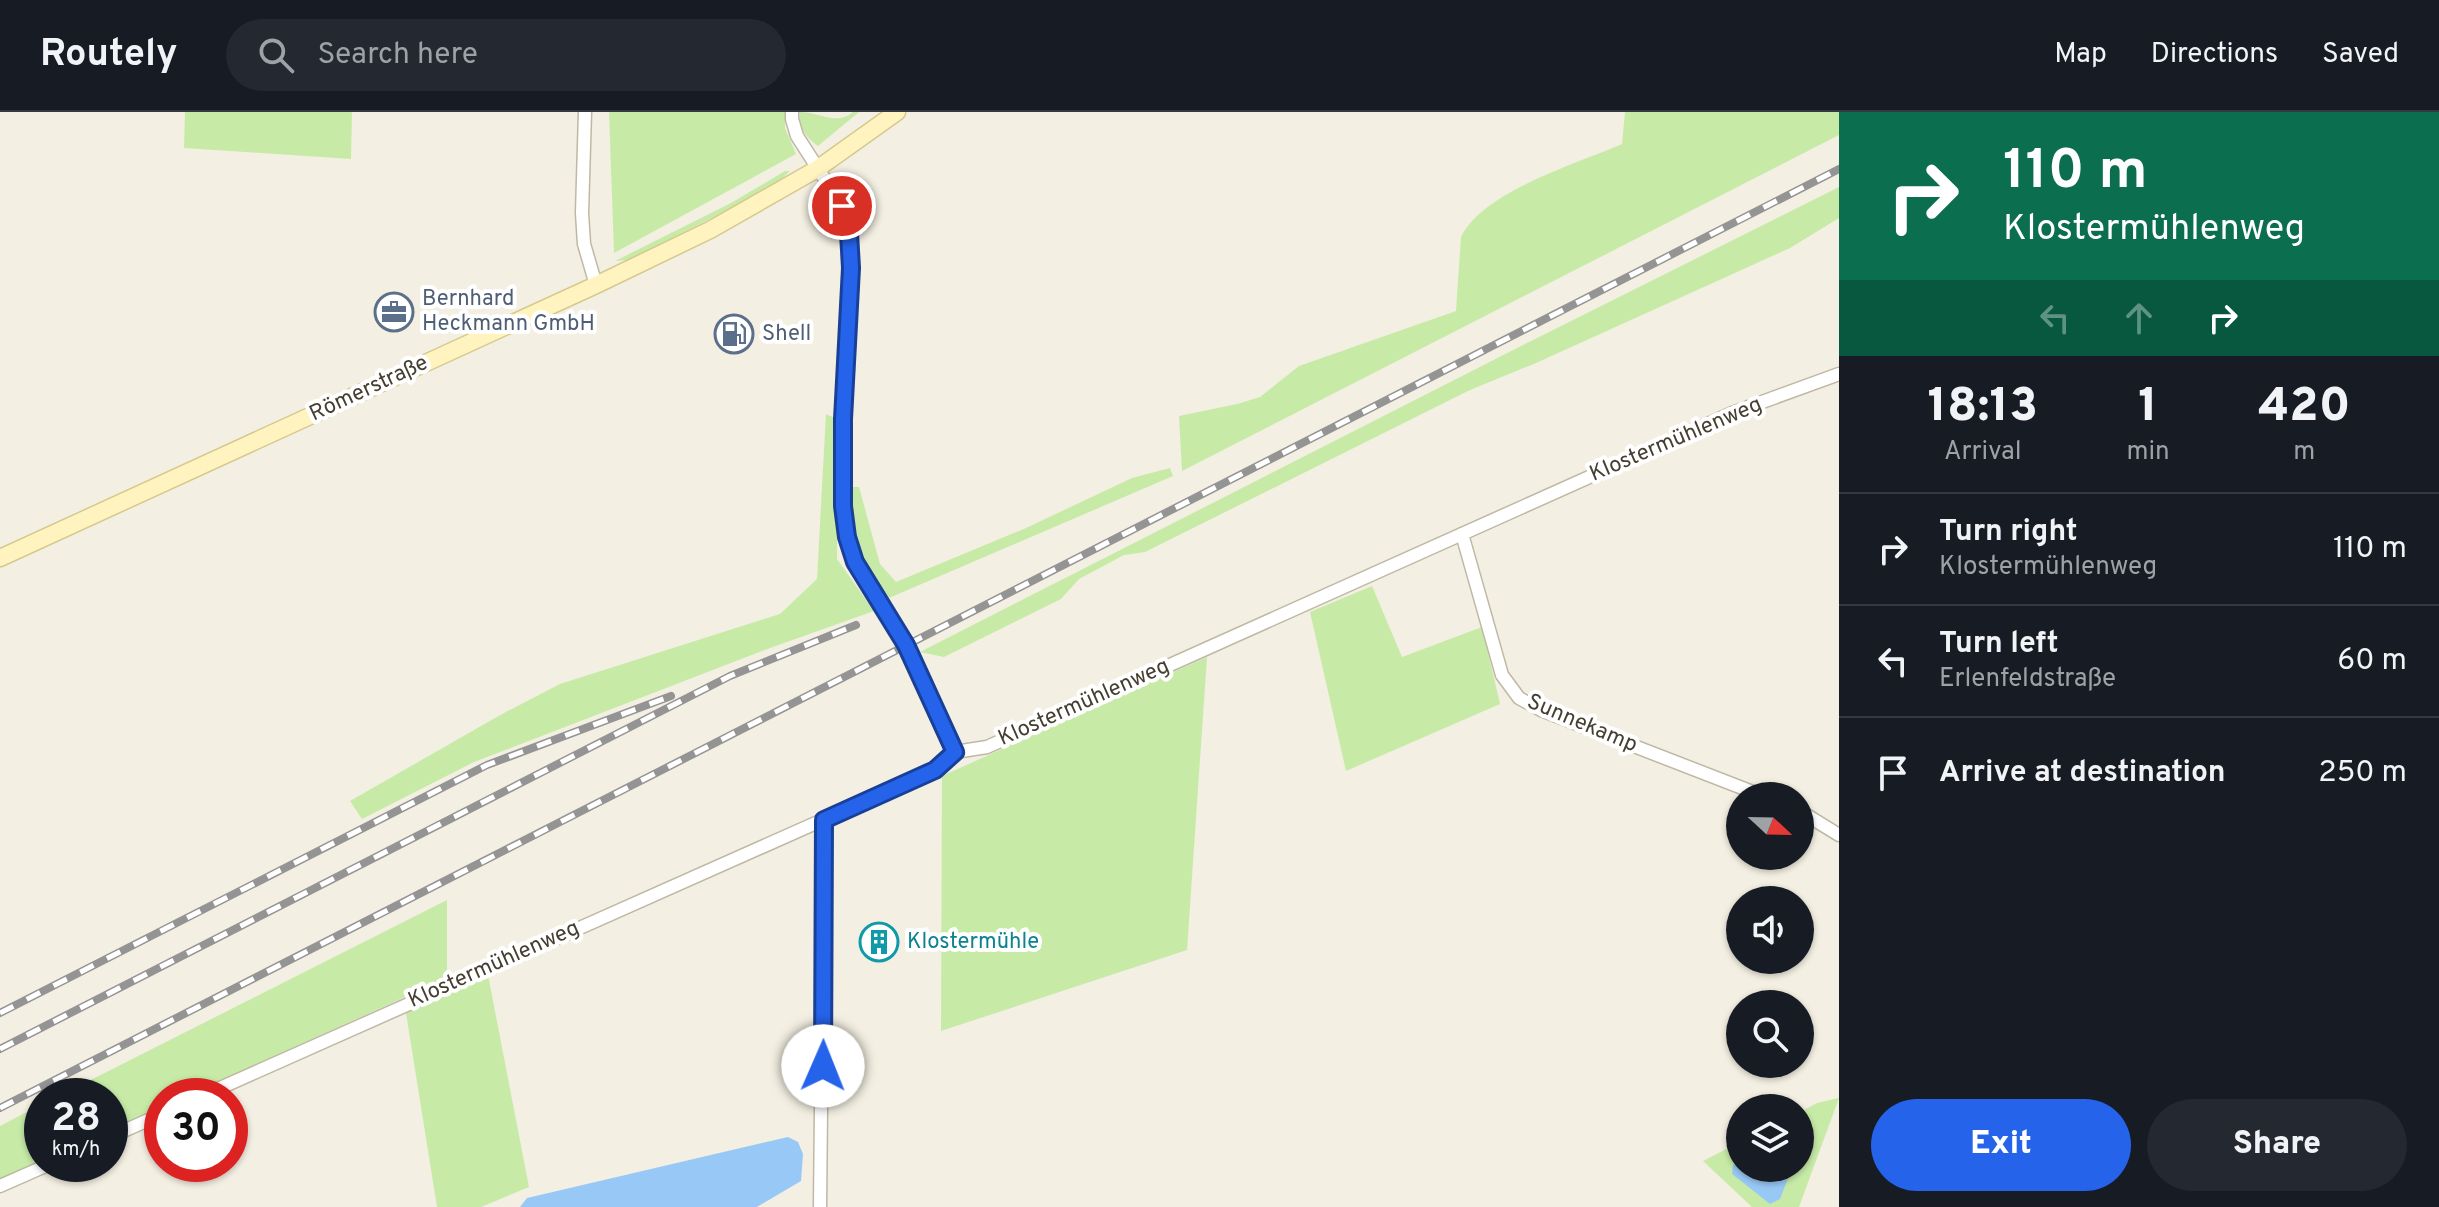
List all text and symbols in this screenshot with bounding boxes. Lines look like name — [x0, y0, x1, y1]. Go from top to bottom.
search box — [226, 19, 786, 91]
text: Routely — [40, 31, 178, 80]
icon: search — [254, 33, 298, 77]
text: Search here — [318, 37, 478, 74]
text: Map — [2054, 37, 2107, 73]
text: Directions — [2151, 37, 2278, 73]
text: Saved — [2322, 37, 2399, 73]
text: 110 m — [2003, 138, 2148, 208]
icon: right — [1871, 144, 1975, 248]
pin — [808, 172, 876, 240]
icon: arrive — [820, 184, 864, 228]
text: Klostermühlenweg — [2003, 207, 2305, 253]
place label: Bernhard Heckmann GmbH — [422, 286, 595, 338]
office icon: Bernhard Heckmann GmbH — [373, 291, 415, 333]
icon: left — [2033, 296, 2077, 340]
icon: ahead — [2117, 296, 2161, 340]
icon: right — [2201, 296, 2245, 340]
fuel station icon: Shell — [713, 313, 755, 355]
place label: Shell — [762, 321, 811, 348]
street label: Römerstraße — [305, 350, 433, 428]
text: 18:13 — [1927, 378, 2038, 438]
text: 1 — [2138, 378, 2158, 438]
text: 420 — [2258, 378, 2350, 438]
street label: Klostermühlenweg — [1586, 392, 1766, 488]
text: Arrival — [1944, 436, 2021, 469]
text: min — [2126, 436, 2170, 469]
text: m — [2293, 436, 2315, 469]
text: Turn right — [1939, 514, 2077, 551]
icon: right — [1871, 527, 1915, 571]
text: 110 m — [2333, 531, 2407, 568]
text: Klostermühlenweg — [1939, 551, 2157, 584]
text: Turn left — [1939, 626, 2059, 663]
icon: left — [1871, 639, 1915, 683]
text: 60 m — [2337, 643, 2407, 680]
street label: Klostermühlenweg — [994, 653, 1174, 753]
text: Erlenfeldstraße — [1939, 663, 2116, 696]
street label: Sunnekamp — [1523, 689, 1641, 759]
icon: arrive — [1871, 751, 1915, 795]
text: Arrive at destination — [1939, 755, 2225, 792]
text: 250 m — [2318, 755, 2407, 792]
north arrow — [1726, 782, 1814, 870]
map controls — [1726, 782, 1814, 1182]
button: sound — [1726, 886, 1814, 974]
street label: Klostermühlenweg — [404, 915, 584, 1015]
building icon: Klostermühle — [858, 921, 900, 963]
place label: Klostermühle — [907, 929, 1039, 956]
button: search — [1726, 990, 1814, 1078]
position arrow — [781, 1024, 865, 1108]
speed limit sign: 30 — [144, 1078, 248, 1182]
button: layers — [1726, 1094, 1814, 1182]
text: 28 — [51, 1095, 101, 1145]
button: Exit — [1871, 1099, 2131, 1191]
button: Share — [2147, 1099, 2407, 1191]
text: km/h — [52, 1137, 100, 1163]

